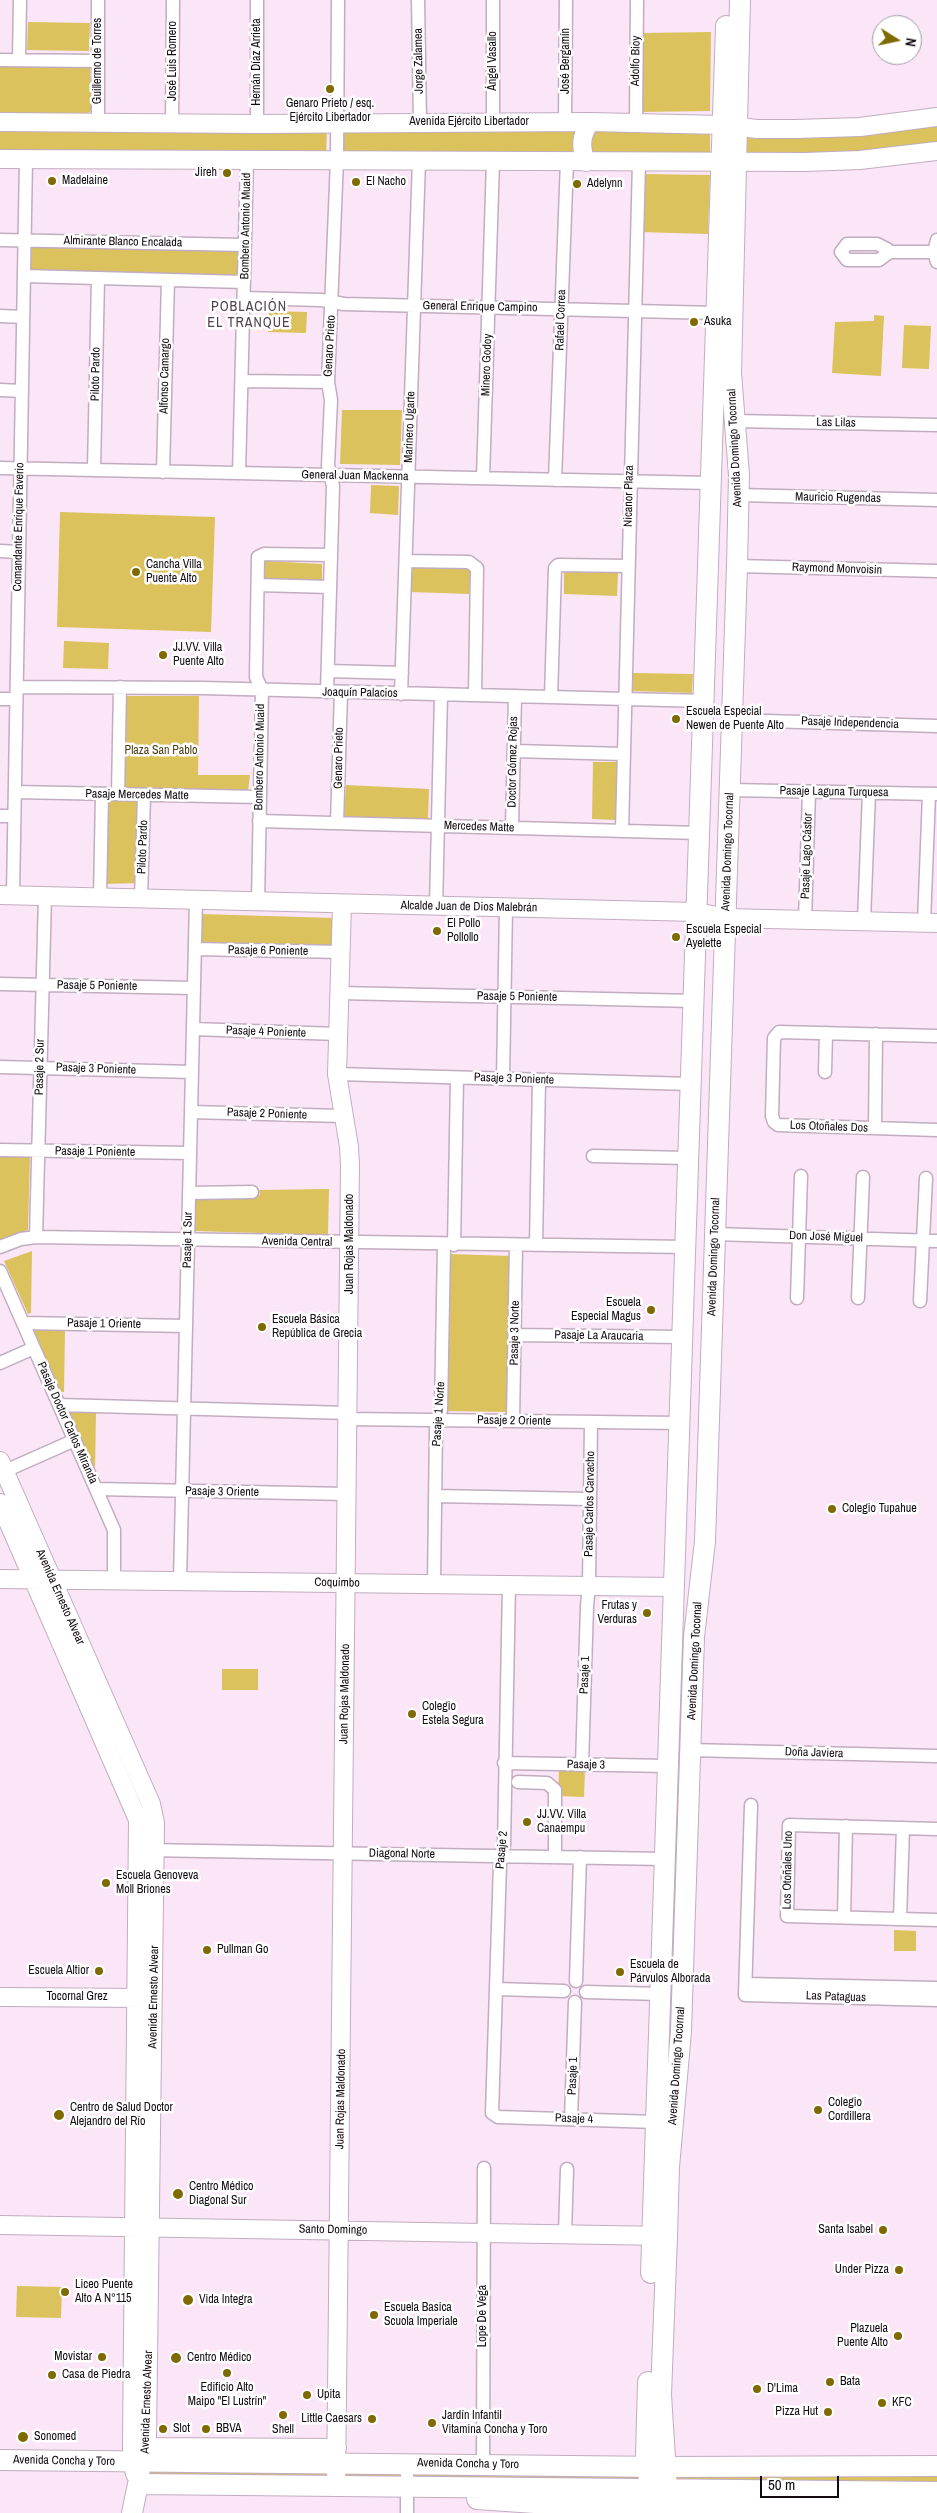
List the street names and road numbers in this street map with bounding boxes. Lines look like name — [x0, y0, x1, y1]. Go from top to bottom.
street label: Guillermo de Torres — [91, 18, 105, 104]
street label: Hernán Díaz Arrieta — [250, 18, 264, 106]
street label: José Luis Romero — [166, 21, 180, 101]
street label: Jorge Zalamea — [411, 28, 427, 94]
street label: José Bergamín — [559, 28, 573, 94]
street label: Ángel Vasallo — [486, 31, 500, 91]
street label: Adolfo Bioy — [628, 36, 644, 86]
street label: Avenida Ejército Libertador — [409, 115, 529, 129]
street label: Bombero Antonio Muaid — [238, 173, 254, 279]
street label: Almirante Blanco Encalada — [64, 234, 182, 250]
street label: Rafael Correa — [553, 289, 569, 351]
street label: General Enrique Campino — [422, 299, 538, 315]
street label: Genaro Prieto — [321, 315, 339, 377]
street label: Minero Godoy — [479, 334, 495, 396]
street label: Alfonso Camargo — [157, 338, 173, 414]
street label: Piloto Pardo — [88, 347, 104, 401]
street label: Avenida Domingo Tocornal — [725, 388, 745, 508]
street label: Marinero Ugarte — [402, 391, 418, 463]
street label: Las Lilas — [816, 415, 856, 431]
street label: Comandante Enrique Faverio — [11, 462, 27, 592]
street label: Nicanor Plaza — [621, 465, 637, 527]
street label: General Juan Mackenna — [301, 468, 409, 484]
street label: Mauricio Rugendas — [795, 490, 881, 506]
street label: Raymond Monvoisin — [792, 560, 882, 578]
street label: Joaquín Palacios — [322, 685, 398, 701]
street label: Bombero Antonio Muaid — [252, 704, 268, 810]
street label: Pasaje Independencia — [801, 714, 899, 732]
street label: Doctor Gómez Rojas — [505, 716, 521, 808]
street label: Genaro Prieto — [331, 727, 347, 789]
street label: Pasaje Laguna Turquesa — [779, 784, 889, 800]
street label: Pasaje Mercedes Matte — [85, 787, 189, 803]
street label: Avenida Domingo Tocornal — [719, 793, 737, 911]
street label: Pasaje Lago Cástor — [798, 813, 816, 899]
street label: Mercedes Matte — [443, 819, 515, 835]
street label: Piloto Pardo — [135, 820, 151, 874]
street label: Alcalde Juan de Dios Malebrán — [401, 899, 537, 915]
street label: Pasaje 6 Poniente — [228, 943, 308, 959]
street label: Pasaje 5 Poniente — [57, 978, 137, 994]
street label: Pasaje 5 Poniente — [477, 989, 557, 1005]
street label: Pasaje 4 Poniente — [226, 1023, 306, 1041]
street label: Pasaje 2 Sur — [32, 1039, 48, 1095]
street label: Pasaje 3 Poniente — [56, 1060, 136, 1078]
street label: Pasaje 3 Poniente — [474, 1070, 554, 1088]
street label: Pasaje 2 Poniente — [227, 1105, 307, 1123]
street label: Los Otoñales Dos — [790, 1118, 868, 1136]
street label: Pasaje 1 Poniente — [55, 1144, 135, 1160]
street label: Juan Rojas Maldonado — [343, 1194, 357, 1294]
street label: Avenida Domingo Tocornal — [705, 1198, 723, 1316]
street label: Pasaje 1 Sur — [180, 1212, 196, 1268]
street label: Don José Miguel — [789, 1229, 863, 1245]
street label: Avenida Central — [262, 1234, 332, 1250]
street label: Pasaje 3 Norte — [507, 1300, 523, 1366]
street label: Pasaje 1 Oriente — [67, 1316, 141, 1332]
street label: Pasaje La Araucaria — [554, 1328, 644, 1344]
street label: Pasaje Doctor Carlos Miranda — [34, 1360, 100, 1486]
street label: Pasaje 1 Norte — [430, 1381, 448, 1447]
street label: Pasaje 2 Oriente — [477, 1413, 551, 1429]
street label: Pasaje Carlos Carvacho — [582, 1451, 598, 1557]
street label: Pasaje 3 Oriente — [185, 1484, 259, 1500]
street label: Avenida Ernesto Alvear — [32, 1547, 88, 1647]
street label: Coquimbo — [314, 1575, 360, 1591]
street label: Avenida Domingo Tocornal — [685, 1601, 705, 1721]
street label: Juan Rojas Maldonado — [337, 1644, 353, 1744]
street label: Pasaje 1 — [577, 1656, 593, 1694]
street label: Doña Javiera — [785, 1745, 843, 1761]
street label: Pasaje 3 — [567, 1757, 605, 1773]
street label: Pasaje 2 — [493, 1830, 511, 1870]
street label: Los Otoñales Uno — [780, 1830, 796, 1910]
street label: Diagonal Norte — [369, 1846, 435, 1862]
street label: Avenida Ernesto Alvear — [146, 1945, 162, 2049]
street label: Las Pataguas — [806, 1989, 866, 2005]
street label: Tocornal Grez — [46, 1990, 108, 2004]
street label: Avenida Domingo Tocornal — [666, 2006, 688, 2126]
street label: Juan Rojas Maldonado — [333, 2049, 349, 2149]
street label: Pasaje 1 — [565, 2057, 581, 2095]
street label: Pasaje 4 — [555, 2111, 593, 2127]
street label: Santo Domingo — [299, 2222, 367, 2238]
street label: Lope De Vega — [476, 2285, 490, 2347]
street label: Avenida Ernesto Alvear — [138, 2350, 156, 2454]
street label: Avenida Concha y Toro — [13, 2453, 115, 2469]
street label: Avenida Concha y Toro — [417, 2456, 519, 2472]

